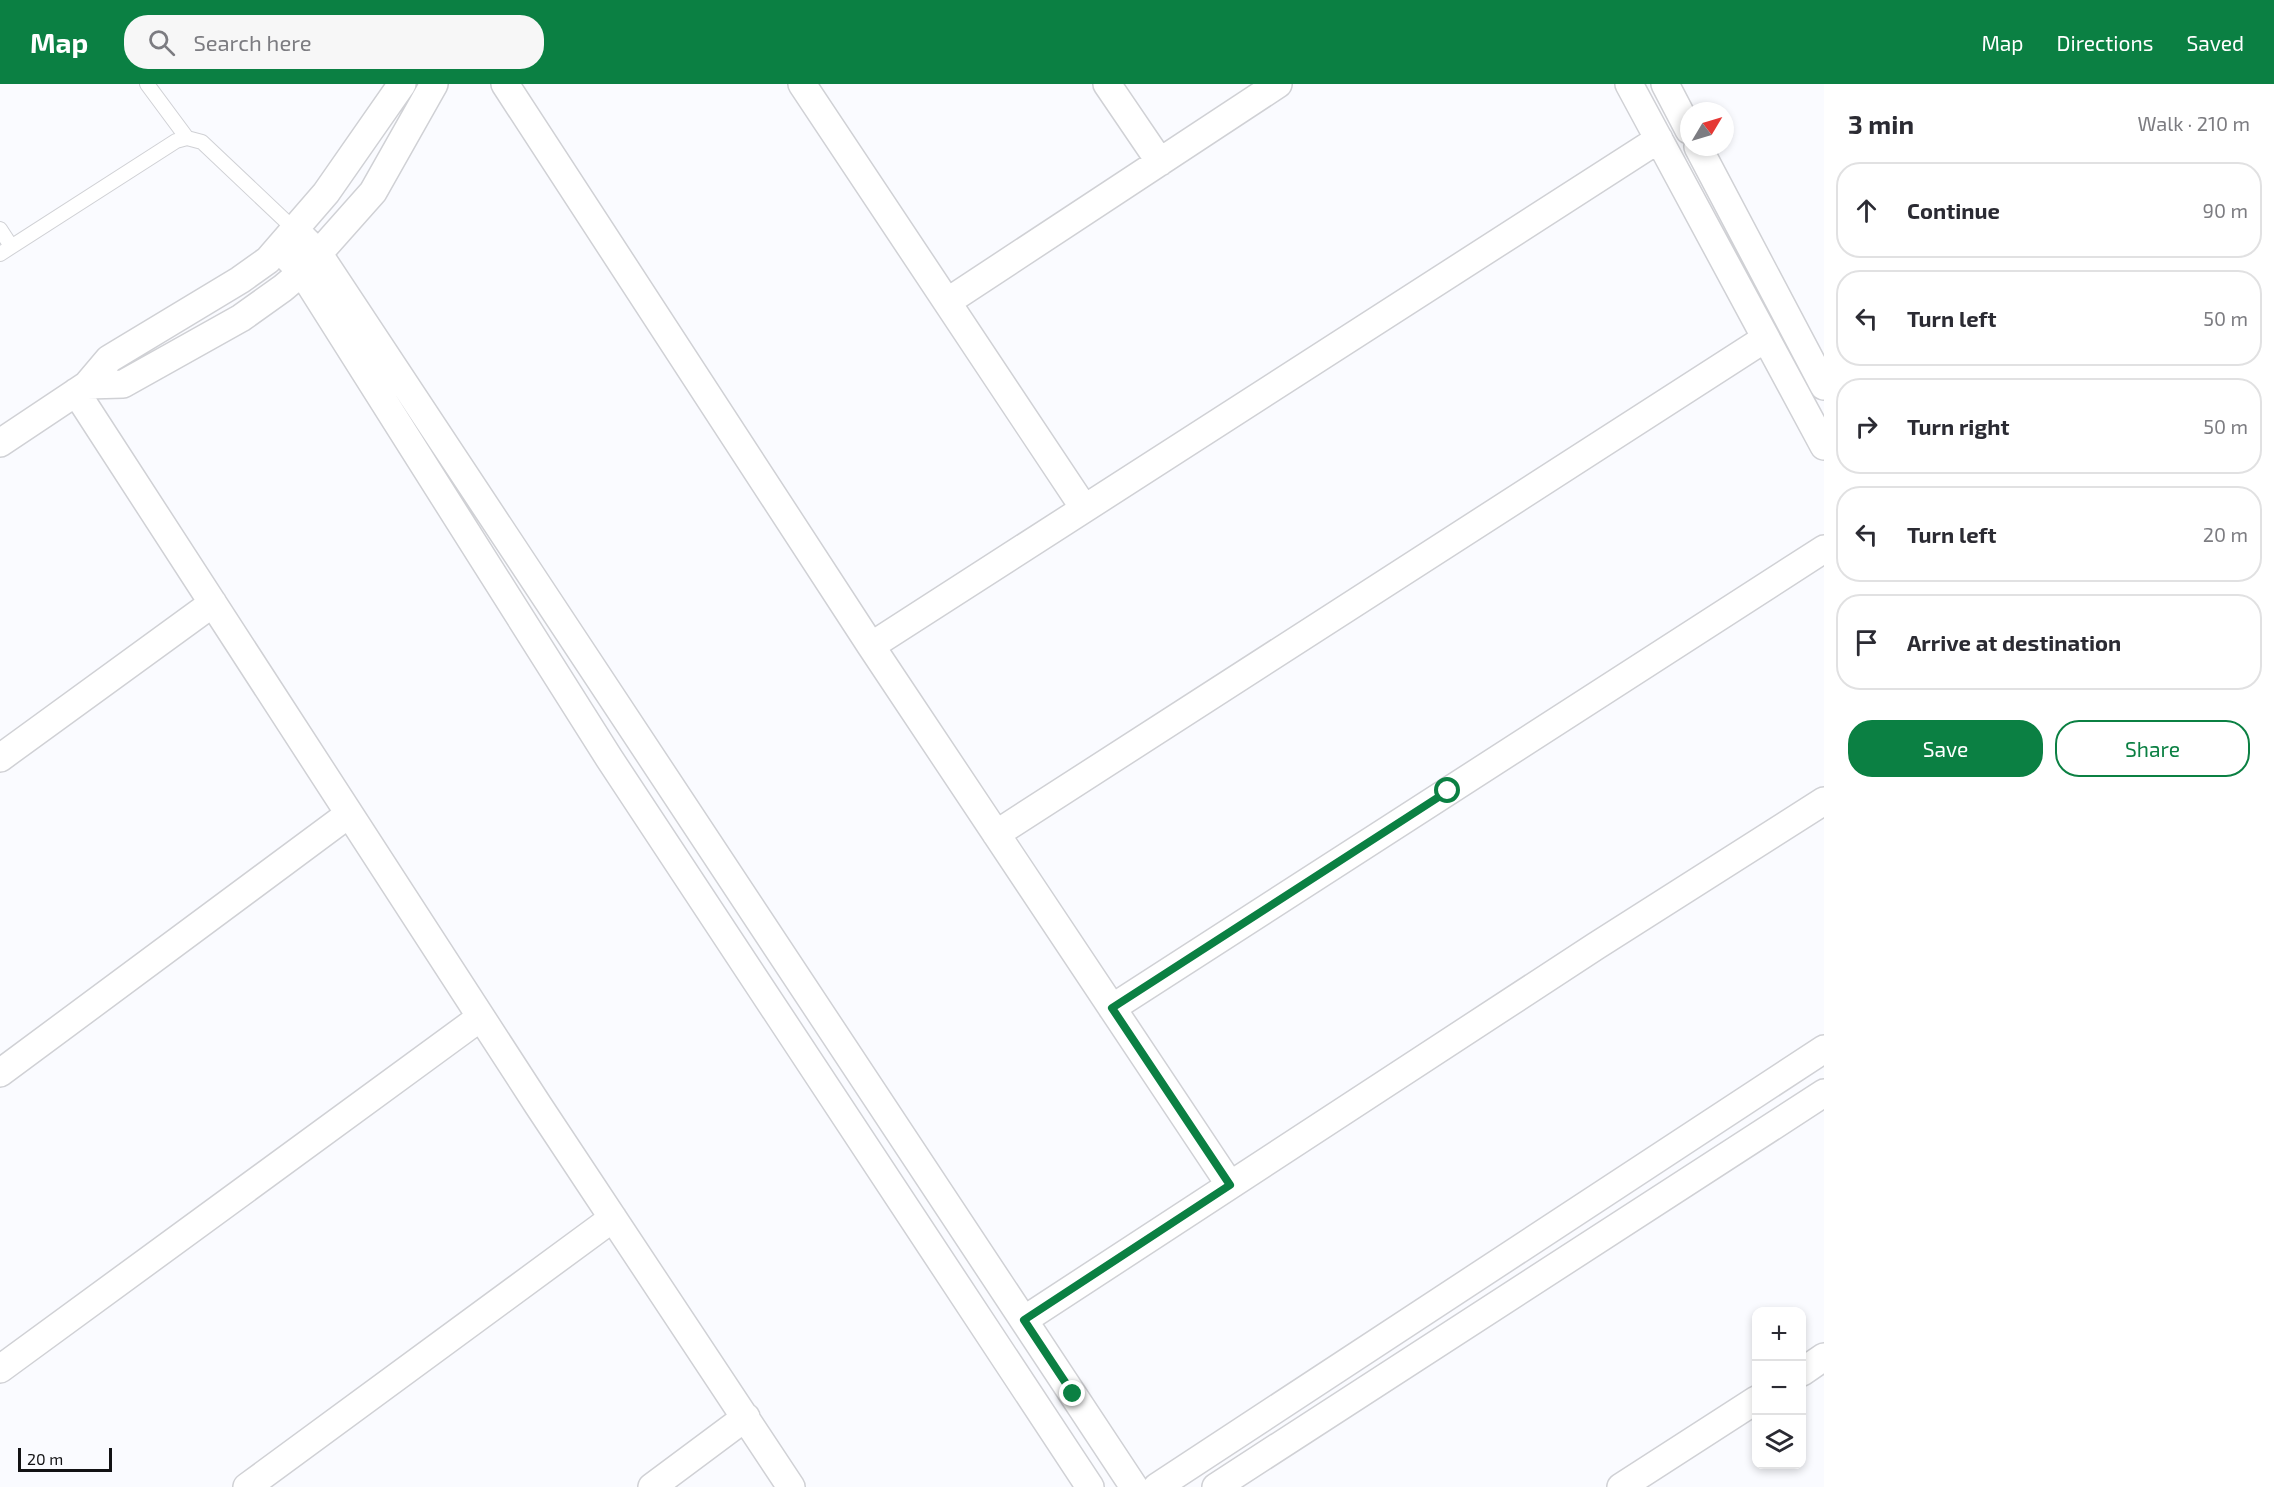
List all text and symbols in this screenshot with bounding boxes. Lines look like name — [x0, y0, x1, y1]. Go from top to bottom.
search box — [124, 15, 544, 69]
text: Map — [30, 25, 88, 59]
icon: search — [145, 26, 178, 59]
text: Search here — [193, 29, 312, 55]
text: Map — [1981, 30, 2024, 55]
text: Directions — [2057, 30, 2153, 55]
text: Saved — [2186, 30, 2244, 55]
north arrow — [1680, 102, 1734, 156]
text: 3 min — [1848, 108, 1914, 139]
text: Walk · 210 m — [2138, 111, 2250, 135]
icon: ahead — [1850, 194, 1883, 227]
text: Continue — [1907, 197, 2000, 223]
text: 90 m — [2203, 198, 2248, 222]
icon: left — [1850, 302, 1883, 335]
text: Turn left — [1907, 305, 1996, 331]
text: 50 m — [2203, 306, 2248, 330]
icon: right — [1850, 410, 1883, 443]
text: Turn right — [1907, 413, 2009, 439]
text: 50 m — [2203, 414, 2248, 438]
icon: left — [1850, 518, 1883, 551]
text: Turn left — [1907, 521, 1996, 547]
text: 20 m — [2203, 522, 2248, 546]
icon: arrive — [1850, 626, 1883, 659]
text: Arrive at destination — [1907, 629, 2121, 655]
button: Save — [1848, 720, 2043, 777]
button: Share — [2055, 720, 2250, 777]
route start — [1434, 777, 1460, 803]
map controls — [1752, 1307, 1806, 1469]
button: + — [1752, 1307, 1806, 1361]
button: − — [1752, 1361, 1806, 1415]
route end — [1059, 1380, 1085, 1406]
button: layers — [1752, 1415, 1806, 1469]
scale bar — [18, 1445, 112, 1472]
text: 20 m — [27, 1449, 63, 1468]

